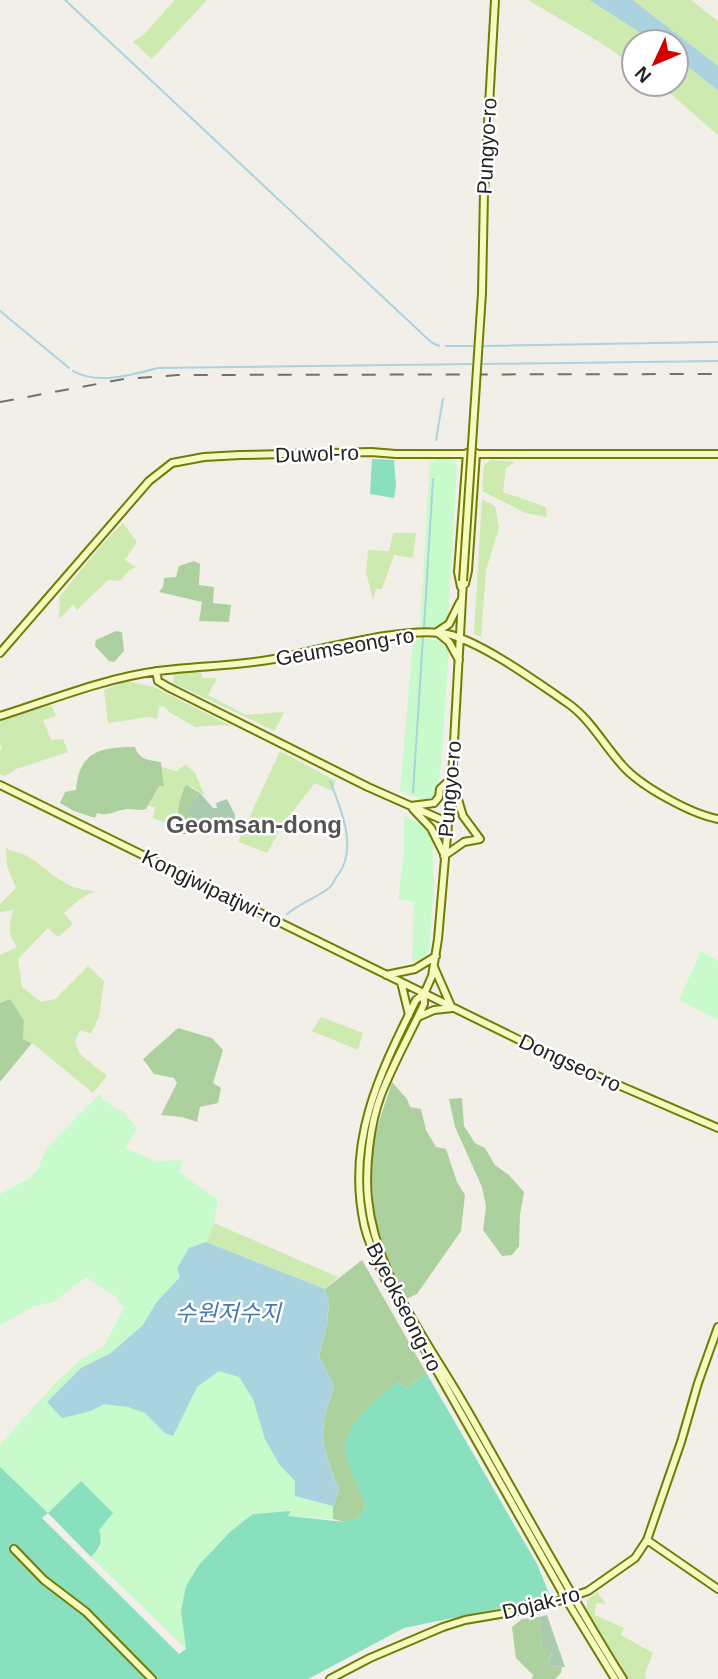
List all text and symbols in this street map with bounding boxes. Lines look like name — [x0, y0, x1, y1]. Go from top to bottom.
north arrow — [620, 28, 690, 98]
text: N — [631, 62, 655, 87]
street label: Pungyo-ro — [472, 97, 501, 195]
street label: Duwol-ro — [275, 441, 359, 466]
street label: Geumseong-ro — [274, 623, 416, 670]
street label: Pungyo-ro — [434, 740, 465, 838]
district label: Geomsan-dong — [166, 811, 342, 838]
street label: Kongjwipatjwi-ro — [138, 845, 286, 932]
street label: Dongseo-ro — [516, 1029, 625, 1096]
street label: Byeokseong-ro — [362, 1239, 447, 1375]
water label: 수원저수지 — [175, 1300, 283, 1326]
street label: Dojak-ro — [500, 1582, 582, 1623]

